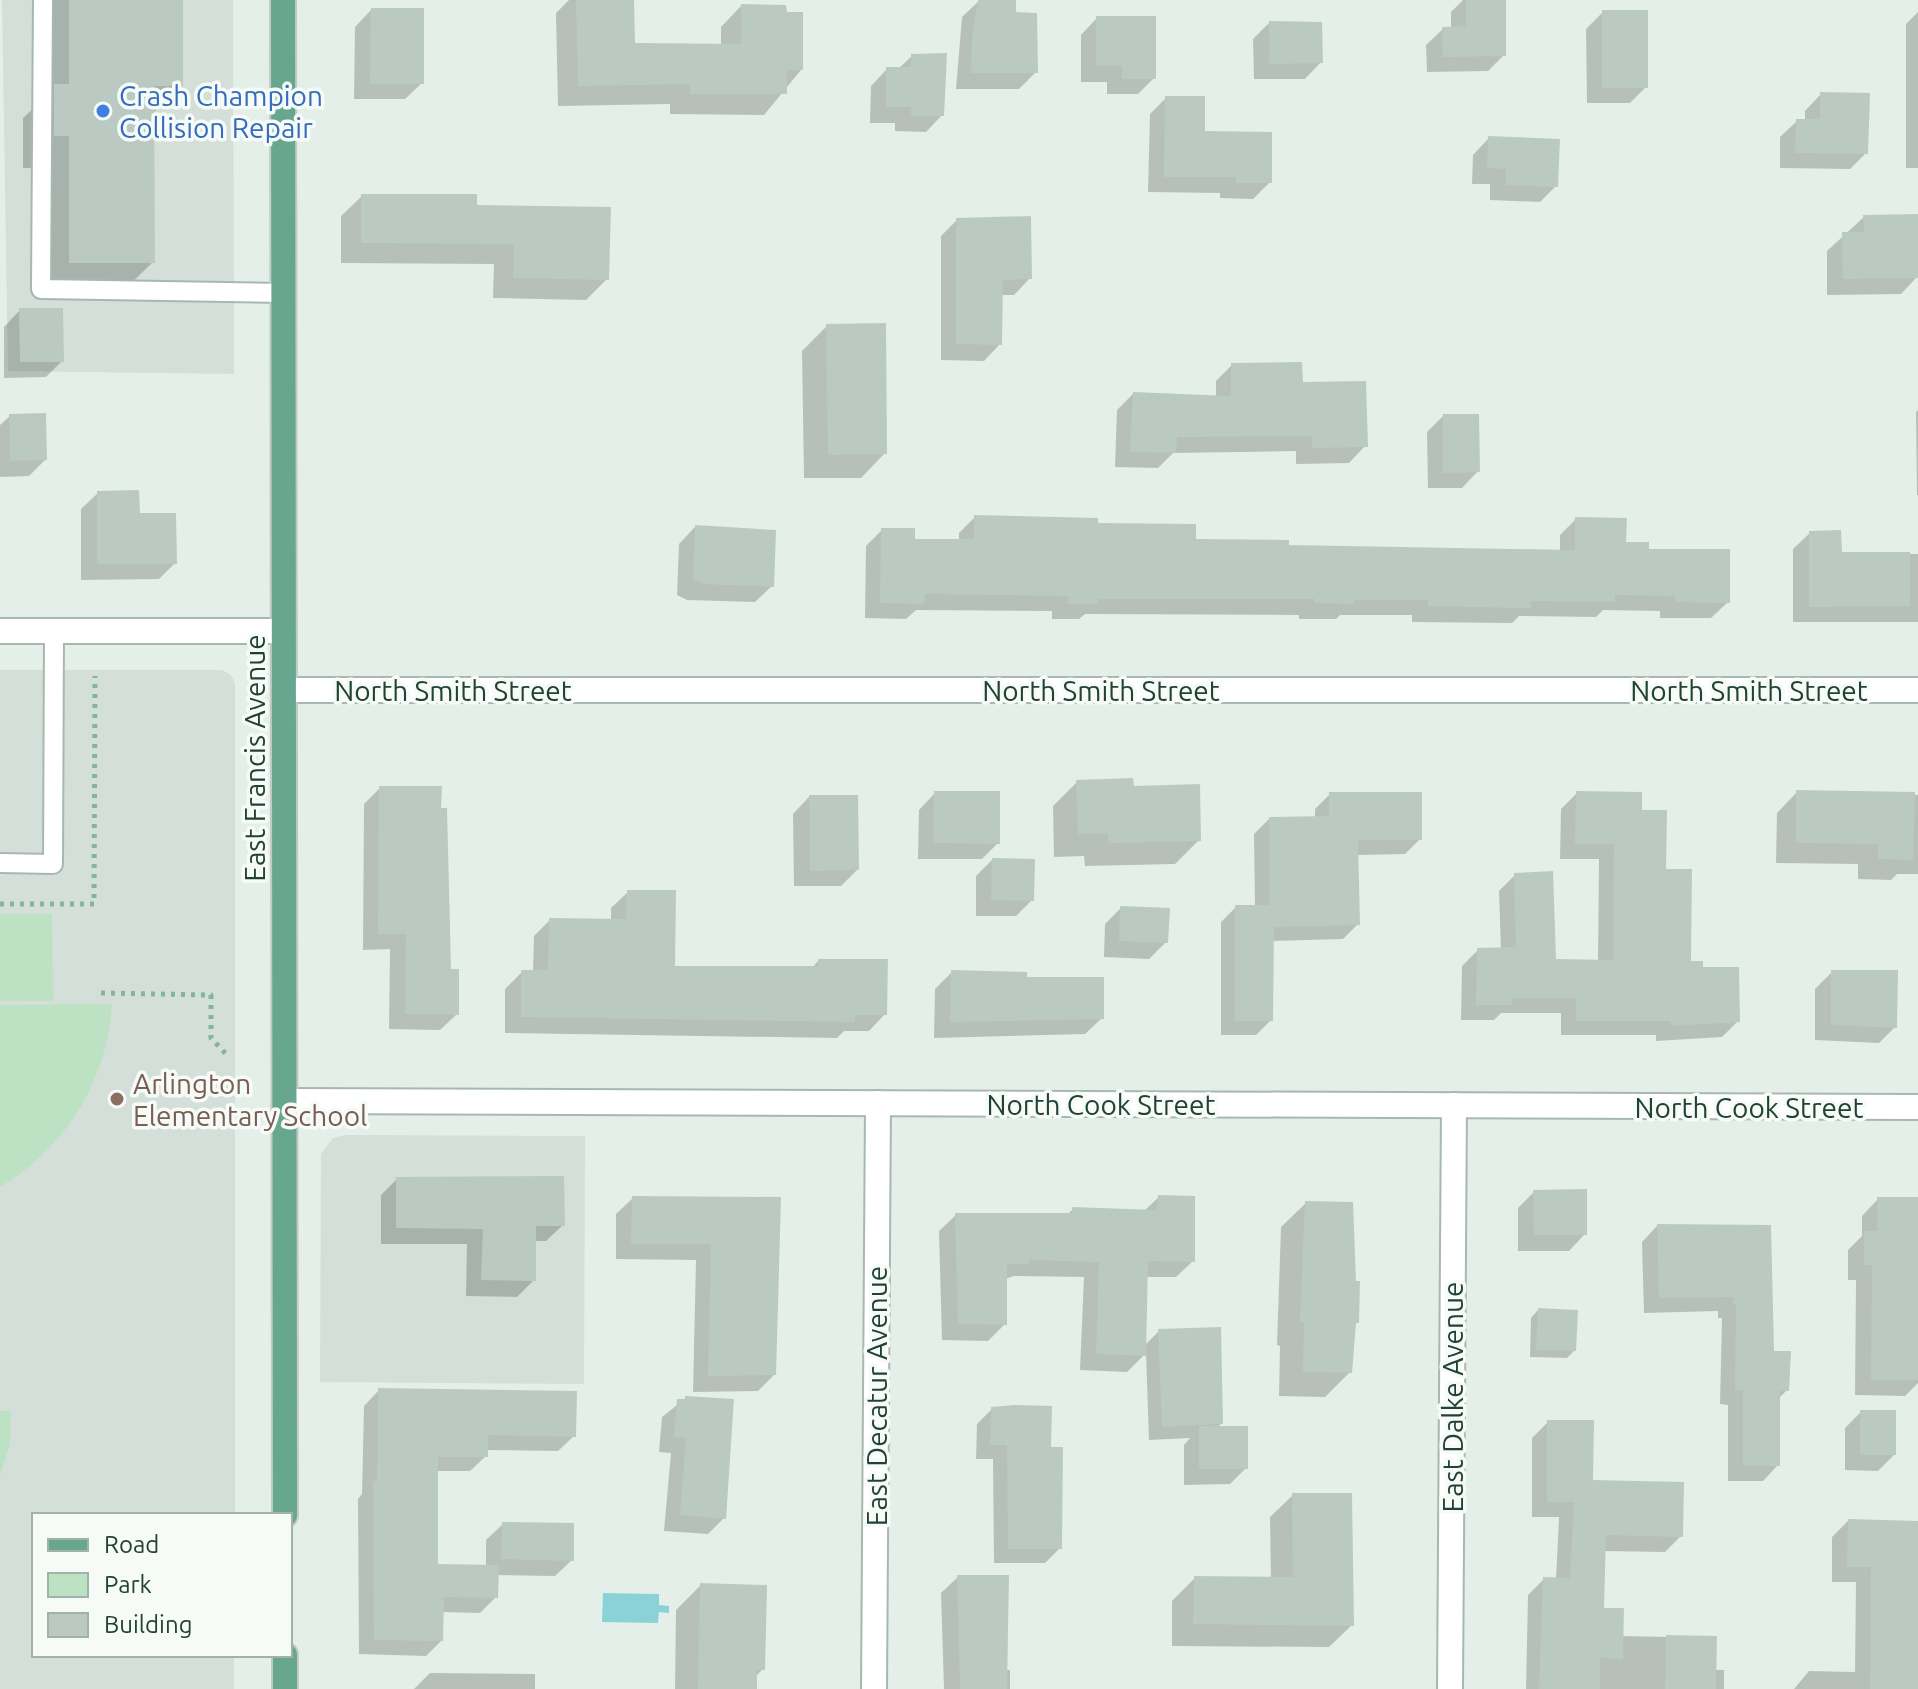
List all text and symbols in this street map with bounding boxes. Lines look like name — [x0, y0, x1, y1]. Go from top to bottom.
place label: Crash Champion Collision Repair — [119, 80, 323, 143]
marker: Crash Champion Collision Repair — [94, 102, 112, 120]
street label: East Francis Avenue — [239, 634, 270, 882]
street label: North Smith Street — [334, 675, 572, 706]
street label: North Smith Street — [982, 675, 1220, 706]
street label: North Smith Street — [1630, 675, 1868, 706]
place label: Arlington Elementary School — [133, 1068, 367, 1131]
street label: North Cook Street — [986, 1089, 1216, 1120]
marker: Arlington Elementary School — [108, 1090, 126, 1108]
street label: North Cook Street — [1634, 1092, 1864, 1123]
street label: East Decatur Avenue — [861, 1266, 892, 1526]
street label: East Dalke Avenue — [1437, 1281, 1468, 1513]
legend — [32, 1513, 292, 1657]
text: Road — [104, 1531, 159, 1558]
text: Park — [104, 1571, 152, 1598]
text: Building — [104, 1611, 192, 1638]

